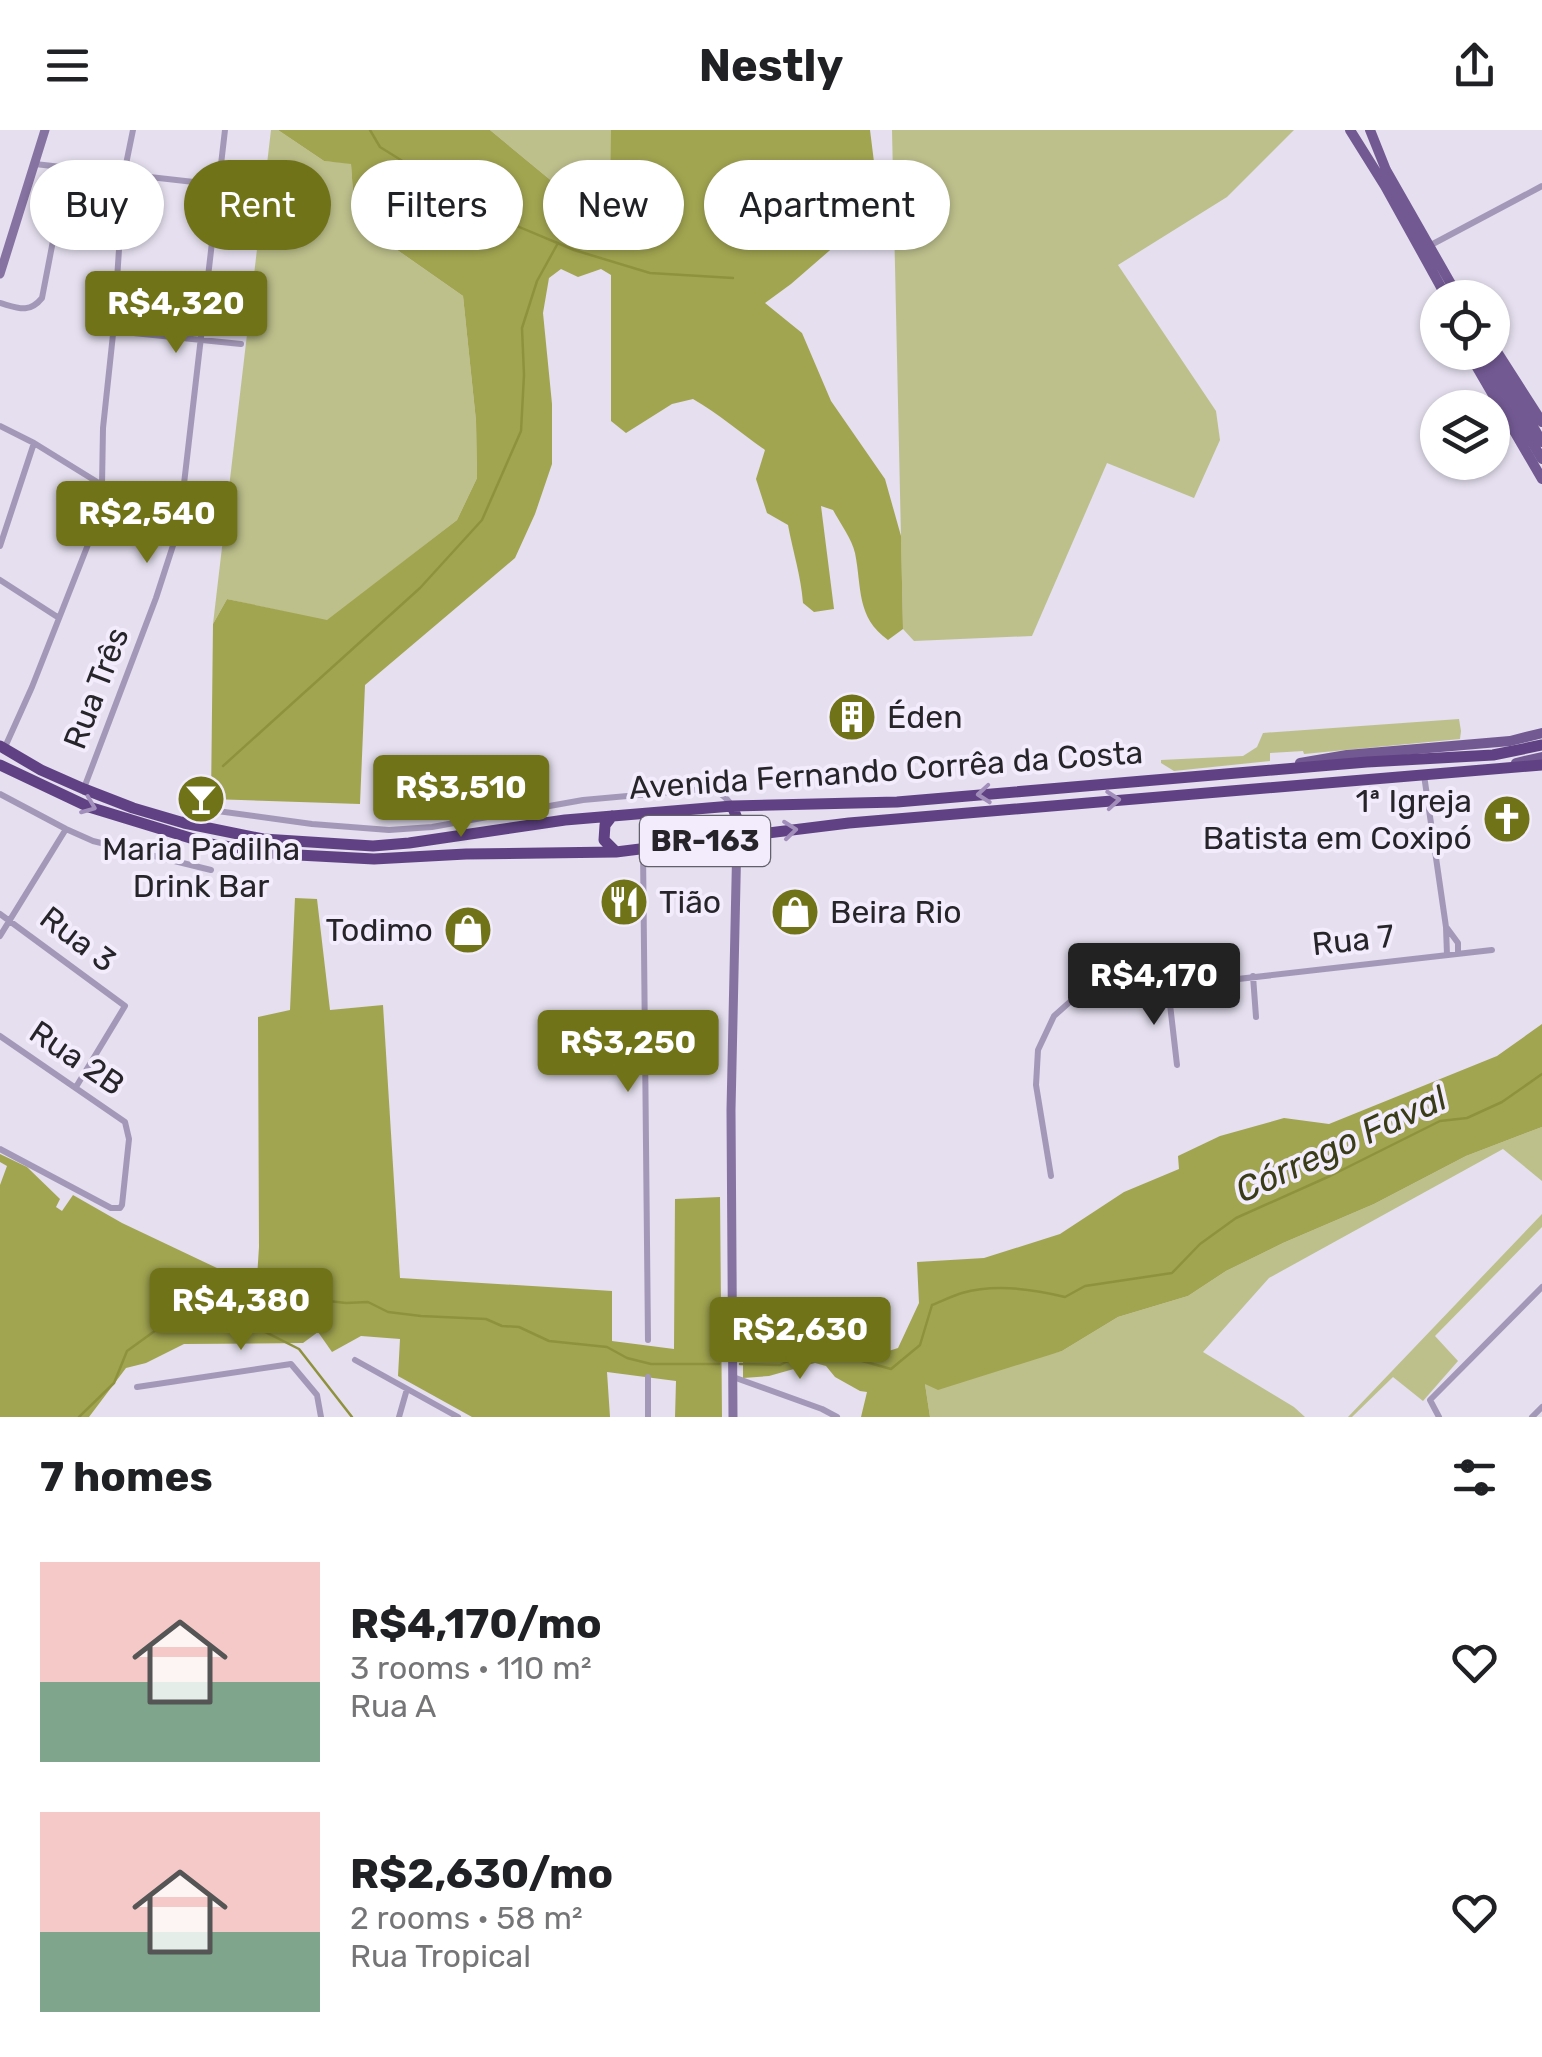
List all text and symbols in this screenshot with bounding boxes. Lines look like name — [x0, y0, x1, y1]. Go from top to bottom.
icon: menu — [40, 38, 95, 93]
icon: share — [1447, 38, 1502, 93]
text: Nestly — [699, 39, 843, 92]
chip: Buy — [30, 160, 164, 250]
chip: Rent — [184, 160, 331, 250]
chip: Filters — [351, 160, 523, 250]
chip: New — [543, 160, 684, 250]
chip: Apartment — [704, 160, 950, 250]
pin: R$4,320 — [84, 271, 268, 356]
map controls — [1420, 280, 1510, 480]
button: locate — [1420, 280, 1510, 370]
text: R$4,320 — [107, 284, 245, 322]
button: layers — [1420, 390, 1510, 480]
pin: R$2,540 — [55, 481, 239, 566]
text: R$2,540 — [78, 494, 216, 532]
street label: Rua Três — [56, 622, 136, 754]
building icon: Éden — [826, 691, 878, 743]
place label: Éden — [887, 698, 963, 736]
street label: Avenida Fernando Corrêa da Costa — [628, 733, 1144, 807]
pin: R$3,510 — [369, 755, 553, 840]
text: R$3,510 — [395, 768, 527, 806]
bar icon: Maria Padilha Drink Bar — [175, 773, 227, 825]
place label: 1ª Igreja Batista em Coxipó — [1203, 782, 1472, 857]
one-way arrow — [976, 783, 992, 805]
one-way arrow — [1106, 790, 1122, 812]
church icon: 1ª Igreja Batista em Coxipó — [1481, 793, 1533, 845]
one-way arrow — [79, 794, 96, 814]
road number: BR-163 — [640, 816, 770, 866]
one-way arrow — [782, 820, 798, 841]
place label: Maria Padilha Drink Bar — [102, 830, 300, 905]
restaurant icon: Tião — [598, 876, 650, 928]
place label: Tião — [659, 883, 721, 921]
shop icon: Beira Rio — [769, 886, 821, 938]
place label: Beira Rio — [830, 893, 962, 931]
street label: Rua 3 — [33, 898, 123, 980]
shop icon: Todimo — [442, 904, 494, 956]
place label: Todimo — [326, 911, 433, 949]
street label: Rua 7 — [1310, 917, 1396, 963]
pin: R$4,170 — [1062, 943, 1246, 1028]
text: R$4,170 — [1090, 956, 1218, 994]
pin: R$3,250 — [536, 1010, 720, 1095]
street label: Rua 2B — [22, 1013, 132, 1103]
text: R$3,250 — [560, 1023, 696, 1061]
water label: Córrego Faval — [1229, 1077, 1454, 1211]
pin: R$4,380 — [149, 1268, 333, 1353]
text: R$4,380 — [172, 1281, 310, 1319]
pin: R$2,630 — [708, 1297, 892, 1382]
text: R$2,630 — [732, 1310, 868, 1348]
icon: filters — [1447, 1450, 1502, 1505]
text: 7 homes — [40, 1452, 213, 1502]
text: R$4,170/mo — [350, 1599, 602, 1649]
icon: home — [120, 1602, 240, 1722]
icon: heart — [1447, 1635, 1502, 1690]
text: 3 rooms · 110 m² — [350, 1649, 592, 1687]
text: Rua A — [350, 1687, 436, 1725]
text: R$2,630/mo — [350, 1849, 613, 1899]
icon: home — [120, 1852, 240, 1972]
icon: heart — [1447, 1885, 1502, 1940]
text: 2 rooms · 58 m² — [350, 1899, 583, 1937]
text: Rua Tropical — [350, 1937, 531, 1975]

